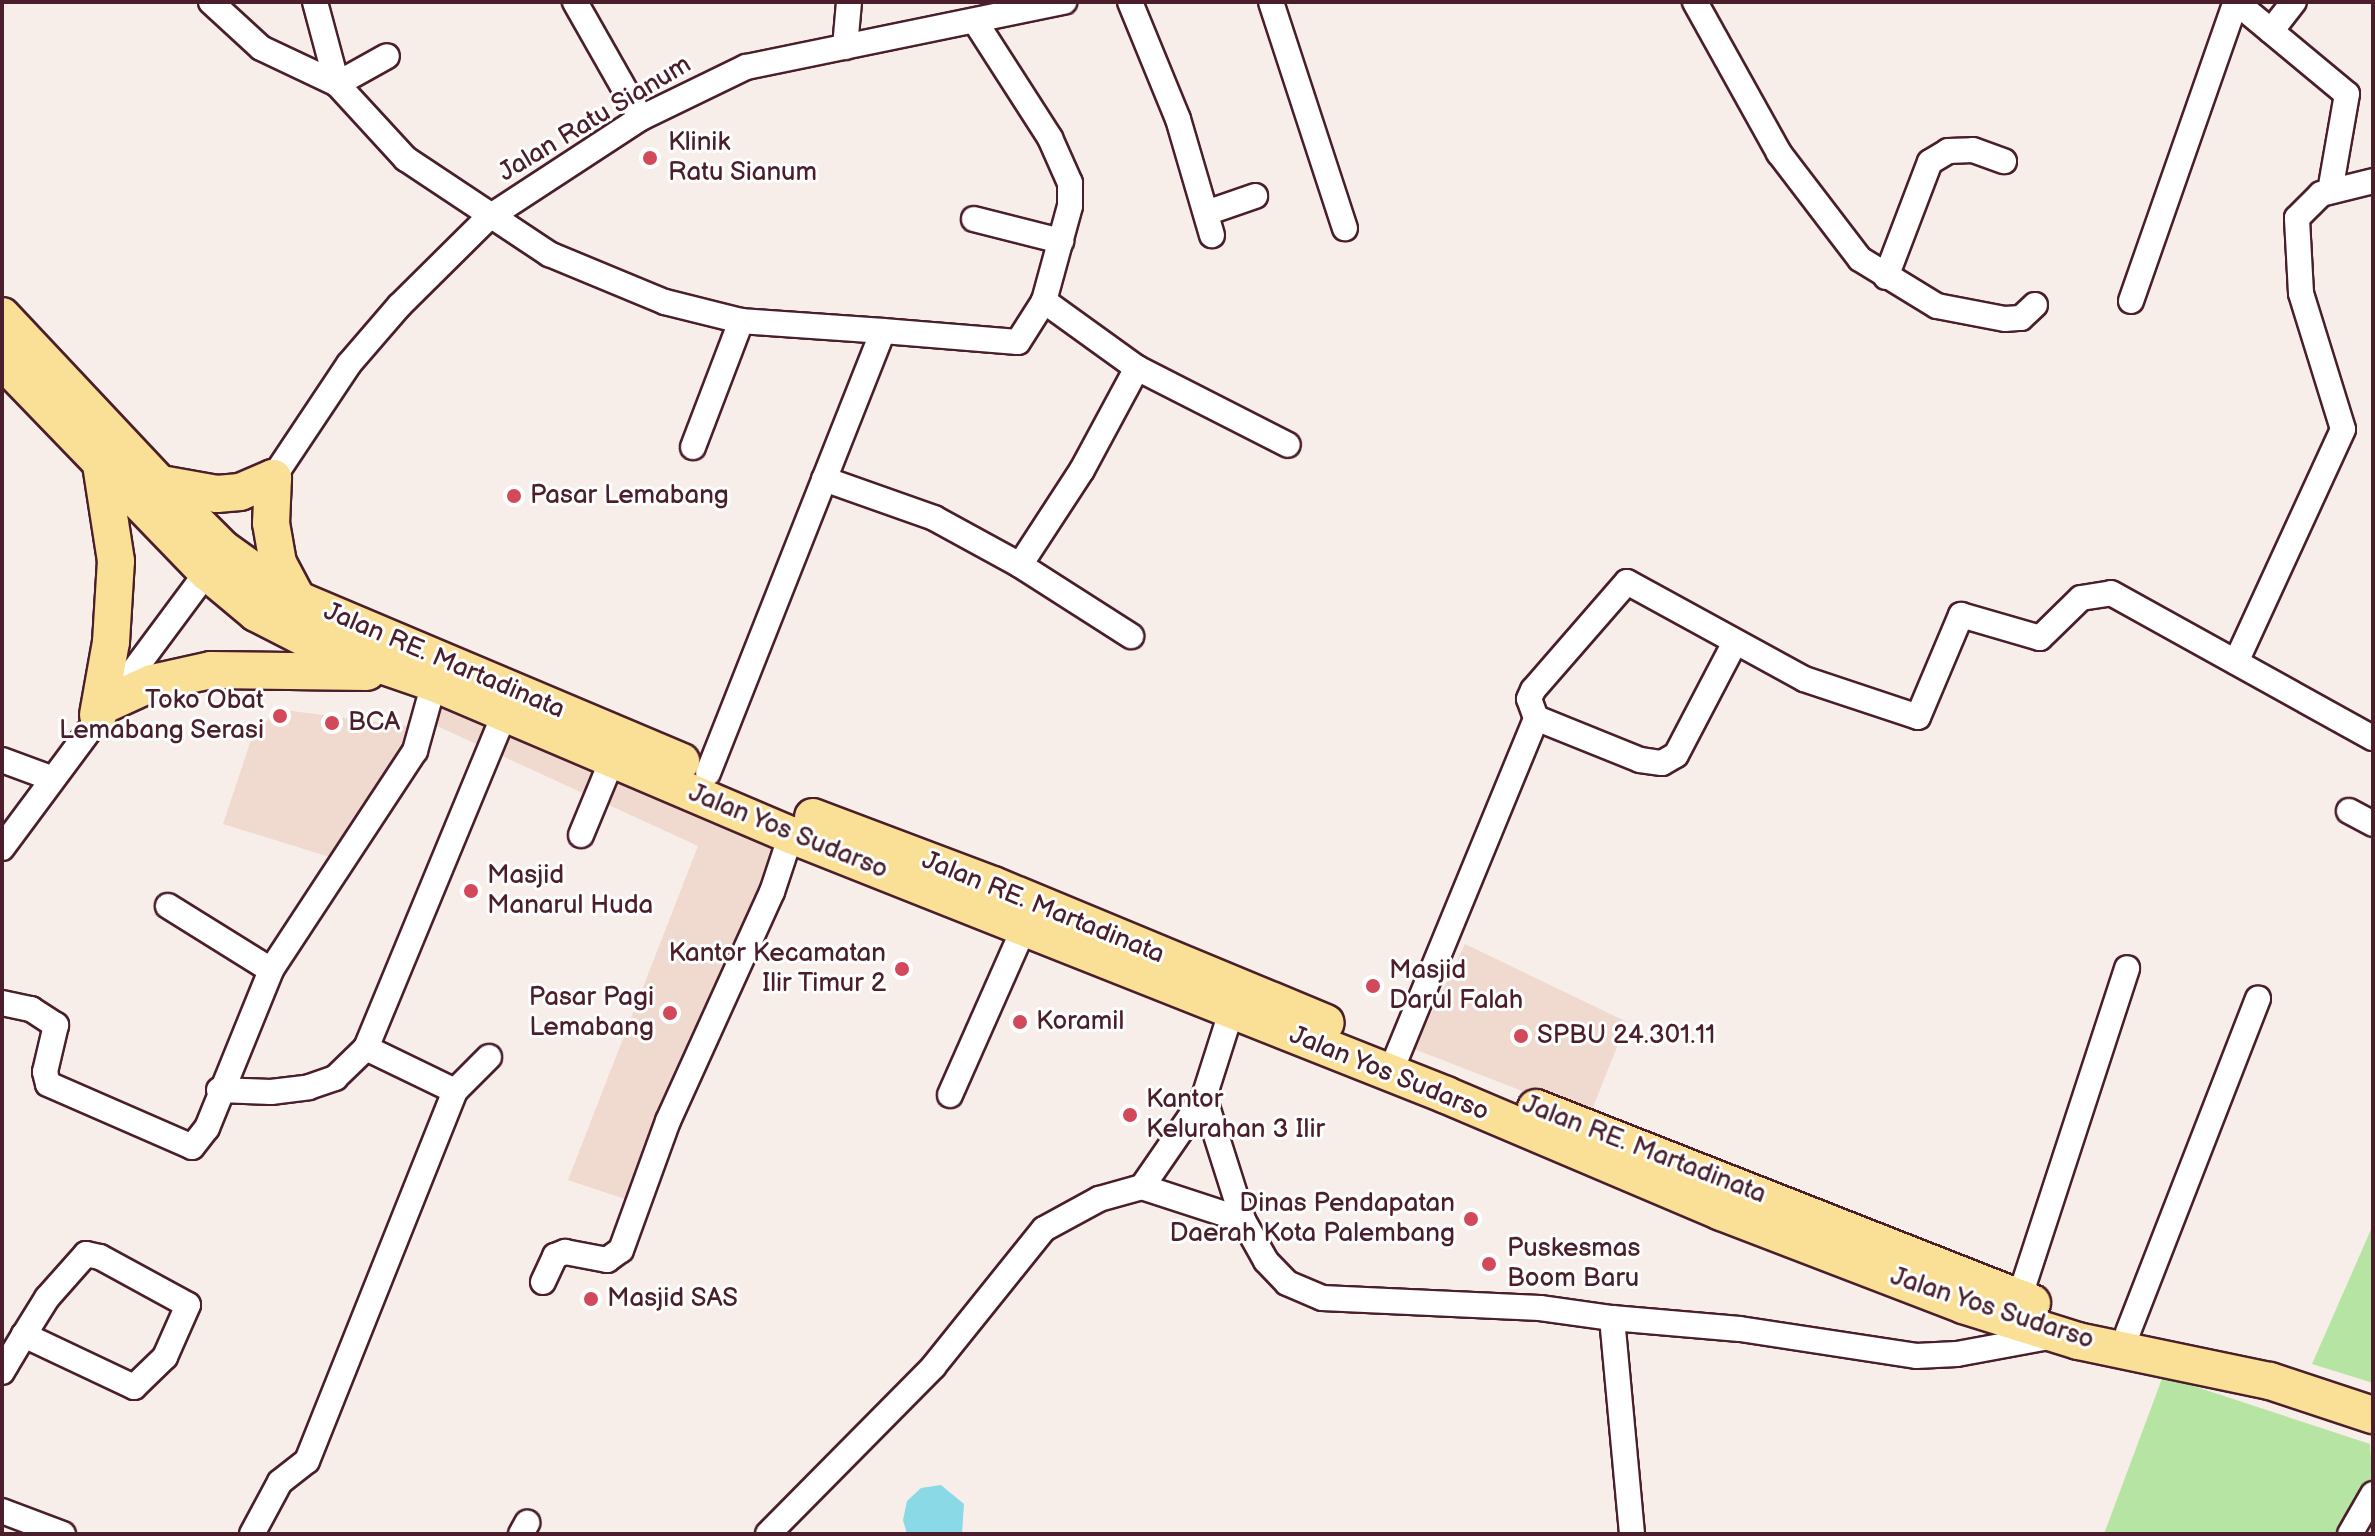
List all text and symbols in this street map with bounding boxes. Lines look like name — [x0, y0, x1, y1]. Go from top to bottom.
street label: Jalan Ratu Sianum — [493, 49, 697, 189]
place label: Klinik Ratu Sianum — [668, 127, 818, 188]
marker: Klinik Ratu Sianum — [639, 147, 661, 169]
place label: Pasar Lemabang — [530, 480, 729, 512]
marker: Pasar Lemabang — [505, 487, 523, 505]
street label: Jalan RE. Martadinata — [319, 596, 569, 726]
place label: Toko Obat Lemabang Serasi — [58, 685, 264, 746]
marker: Toko Obat Lemabang Serasi — [271, 707, 289, 725]
place label: BCA — [348, 707, 400, 739]
marker: BCA — [323, 714, 341, 732]
street label: Jalan Yos Sudarso — [683, 777, 893, 887]
street label: Jalan RE. Martadinata — [917, 845, 1169, 971]
place label: Masjid Manarul Huda — [487, 860, 653, 922]
marker: Masjid Manarul Huda — [462, 882, 480, 900]
place label: Kantor Kecamatan Ilir Timur 2 — [669, 938, 886, 1000]
place label: Masjid Darul Falah — [1389, 955, 1523, 1016]
marker: Kantor Kecamatan Ilir Timur 2 — [893, 960, 911, 978]
marker: Masjid Darul Falah — [1364, 977, 1382, 995]
place label: Pasar Pagi Lemabang — [529, 982, 654, 1044]
marker: Pasar Pagi Lemabang — [661, 1004, 679, 1022]
place label: Koramil — [1036, 1006, 1124, 1038]
marker: Koramil — [1011, 1013, 1029, 1031]
street label: Jalan Yos Sudarso — [1284, 1019, 1494, 1129]
place label: SPBU 24.301.11 — [1537, 1020, 1715, 1052]
marker: SPBU 24.301.11 — [1512, 1027, 1530, 1045]
place label: Kantor Kelurahan 3 Ilir — [1146, 1084, 1325, 1146]
street label: Jalan RE. Martadinata — [1518, 1089, 1770, 1211]
marker: Kantor Kelurahan 3 Ilir — [1121, 1106, 1139, 1124]
place label: Dinas Pendapatan Daerah Kota Palembang — [1170, 1188, 1455, 1250]
marker: Dinas Pendapatan Daerah Kota Palembang — [1462, 1210, 1480, 1228]
place label: Puskesmas Boom Baru — [1507, 1233, 1640, 1294]
marker: Puskesmas Boom Baru — [1478, 1253, 1500, 1275]
street label: Jalan Yos Sudarso — [1885, 1261, 2099, 1357]
place label: Masjid SAS — [607, 1283, 739, 1315]
marker: Masjid SAS — [582, 1290, 600, 1308]

